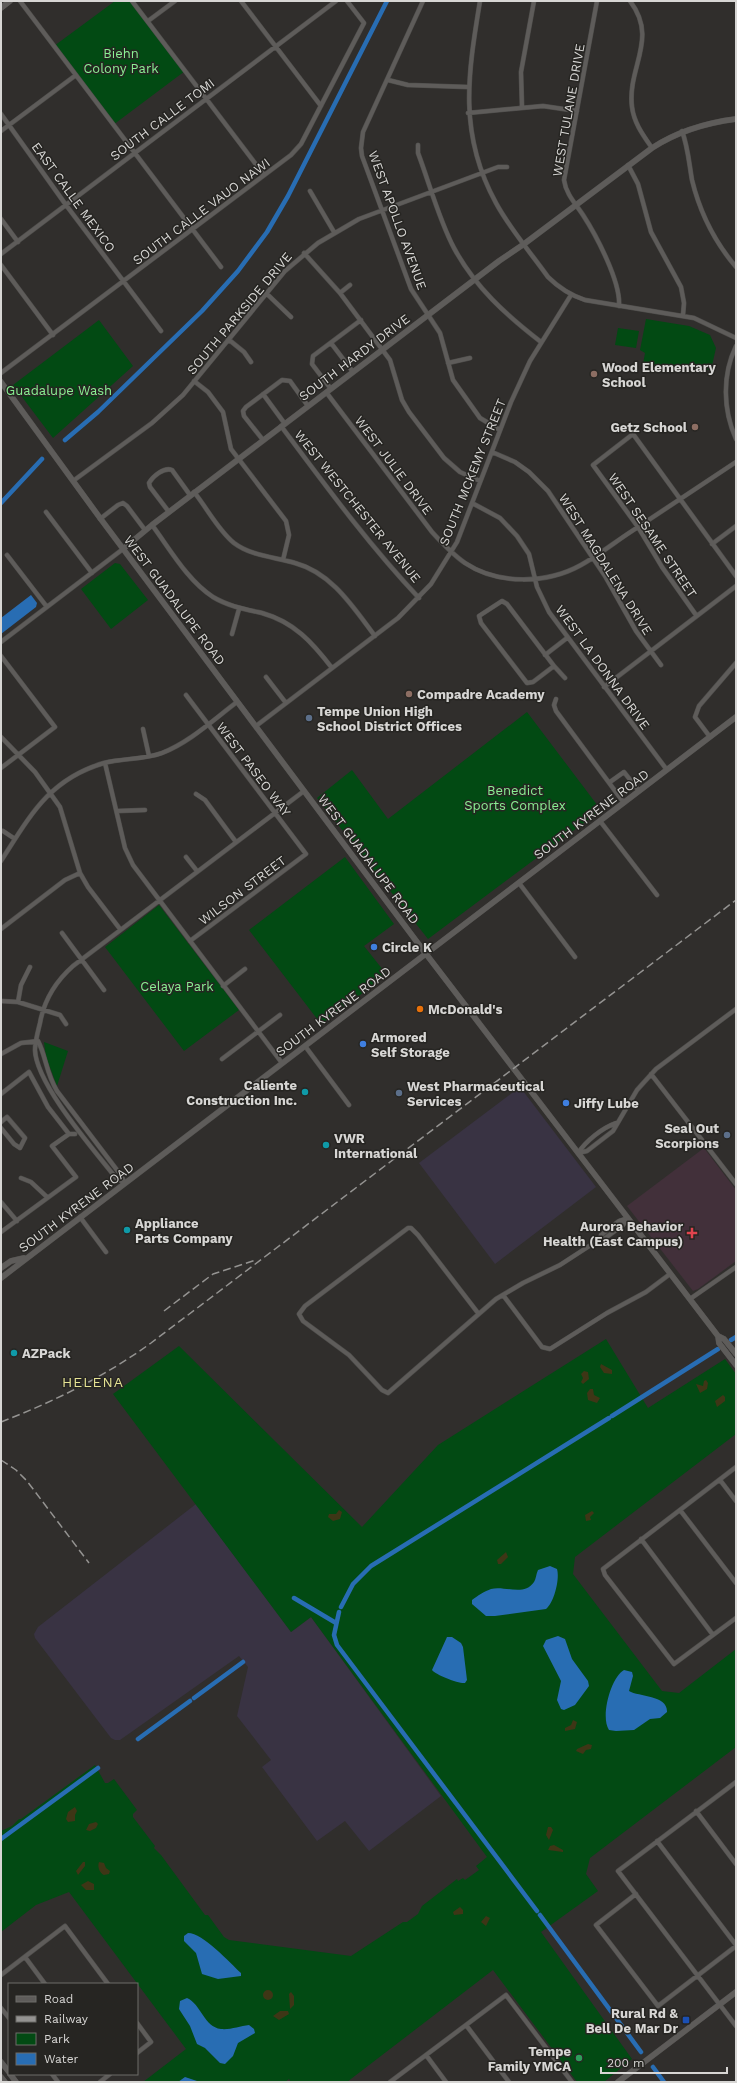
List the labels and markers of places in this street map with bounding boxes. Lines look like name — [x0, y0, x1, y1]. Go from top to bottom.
place label: Wood Elementary School — [602, 360, 716, 390]
marker: Wood Elementary School — [589, 369, 599, 379]
place label: Getz School — [610, 420, 688, 435]
marker: Getz School — [690, 422, 700, 432]
place label: Compadre Academy — [417, 687, 545, 702]
marker: Compadre Academy — [404, 689, 414, 699]
place label: Tempe Union High School District Offices — [317, 704, 462, 734]
marker: Tempe Union High School District Offices — [304, 713, 314, 723]
place label: Circle K — [382, 940, 432, 955]
marker: Circle K — [369, 942, 379, 952]
place label: McDonald's — [428, 1002, 502, 1017]
marker: McDonald's — [415, 1004, 425, 1014]
place label: Armored Self Storage — [371, 1030, 450, 1060]
marker: Armored Self Storage — [358, 1039, 368, 1049]
place label: Caliente Construction Inc. — [186, 1078, 297, 1108]
place label: West Pharmaceutical Services — [407, 1079, 545, 1109]
marker: Caliente Construction Inc. — [300, 1087, 310, 1097]
marker: West Pharmaceutical Services — [394, 1088, 404, 1098]
place label: Jiffy Lube — [574, 1096, 639, 1111]
marker: Jiffy Lube — [561, 1098, 571, 1108]
place label: Seal Out Scorpions — [655, 1121, 719, 1151]
marker: Seal Out Scorpions — [722, 1130, 732, 1140]
place label: VWR International — [334, 1131, 418, 1161]
marker: VWR International — [321, 1140, 331, 1150]
place label: Appliance Parts Company — [135, 1216, 233, 1246]
place label: Aurora Behavior Health (East Campus) — [543, 1219, 683, 1249]
marker: Appliance Parts Company — [122, 1225, 132, 1235]
marker: Aurora Behavior Health (East Campus) — [686, 1227, 698, 1239]
place label: AZPack — [22, 1346, 72, 1361]
marker: AZPack — [9, 1348, 19, 1358]
place label: Rural Rd & Bell De Mar Dr — [586, 2006, 679, 2036]
marker: Rural Rd & Bell De Mar Dr — [681, 2015, 691, 2025]
place label: Tempe Family YMCA — [488, 2044, 571, 2074]
marker: Tempe Family YMCA — [574, 2053, 584, 2063]

